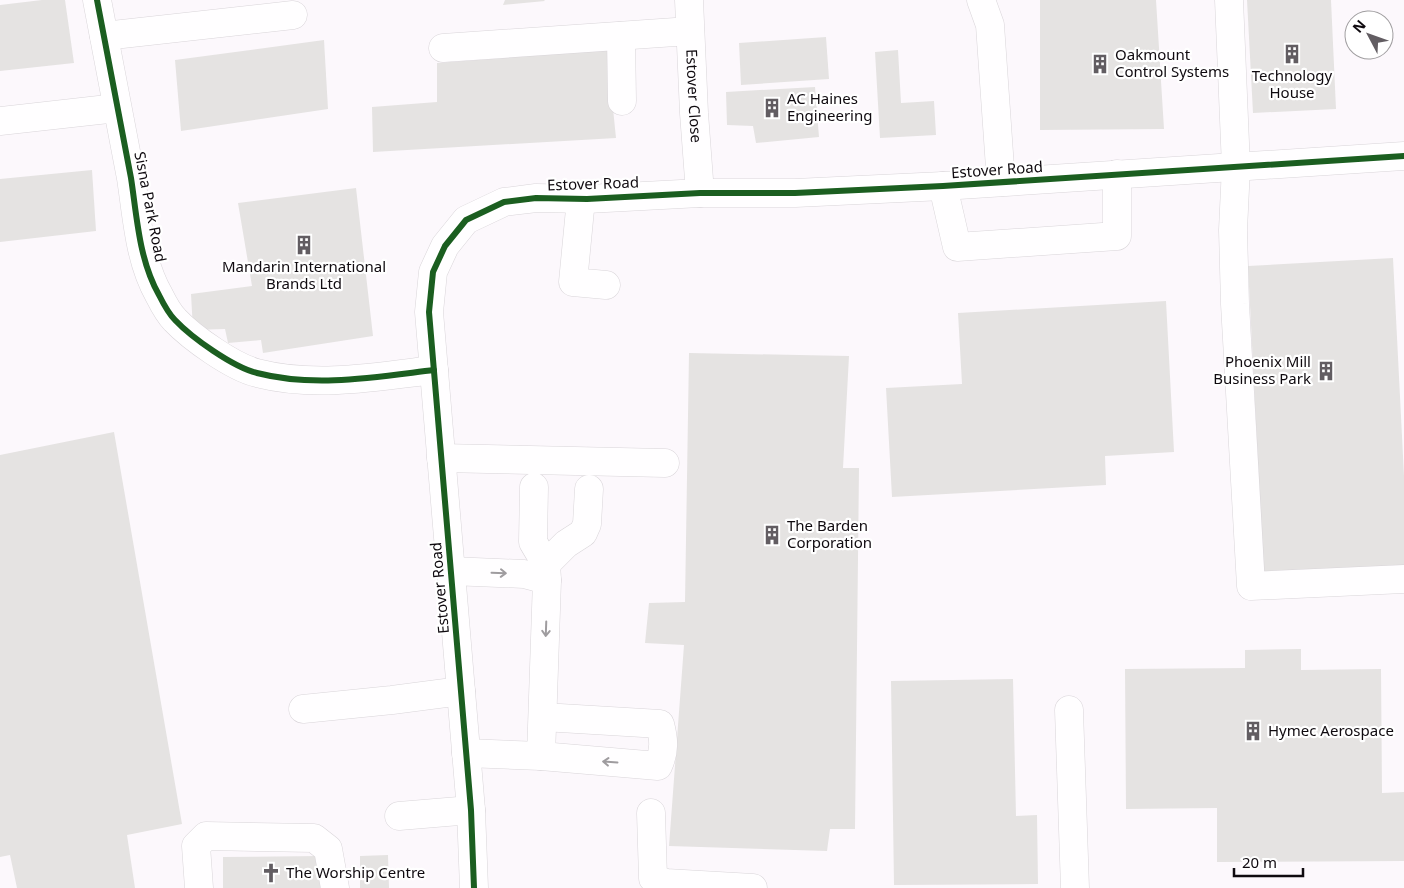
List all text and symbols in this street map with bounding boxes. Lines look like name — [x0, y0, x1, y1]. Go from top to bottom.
north arrow — [1344, 10, 1394, 60]
text: N — [1348, 16, 1370, 37]
building icon: Technology House — [1281, 43, 1303, 65]
place label: Oakmount Control Systems — [1115, 44, 1229, 81]
street label: Estover Close — [682, 48, 707, 143]
building icon: Oakmount Control Systems — [1089, 53, 1111, 75]
place label: Technology House — [1252, 65, 1333, 102]
place label: AC Haines Engineering — [787, 88, 872, 125]
building icon: AC Haines Engineering — [761, 97, 783, 119]
street label: Sisna Park Road — [130, 150, 172, 264]
street label: Estover Road — [950, 156, 1043, 182]
street label: Estover Road — [547, 171, 639, 195]
building icon: Mandarin International Brands Ltd — [293, 234, 315, 256]
place label: Mandarin International Brands Ltd — [222, 256, 386, 293]
place label: Phoenix Mill Business Park — [1213, 351, 1311, 388]
building icon: Phoenix Mill Business Park — [1315, 360, 1337, 382]
place label: The Barden Corporation — [787, 515, 872, 552]
building icon: The Barden Corporation — [761, 524, 783, 546]
street label: Estover Road — [425, 541, 453, 635]
one-way arrow — [491, 568, 507, 578]
one-way arrow — [541, 620, 550, 636]
building icon: Hymec Aerospace — [1242, 720, 1264, 742]
place label: Hymec Aerospace — [1268, 720, 1394, 740]
one-way arrow — [602, 757, 618, 766]
scale bar — [1234, 846, 1303, 878]
text: 20 m — [1242, 852, 1277, 872]
church icon: The Worship Centre — [260, 862, 282, 884]
place label: The Worship Centre — [286, 862, 425, 882]

